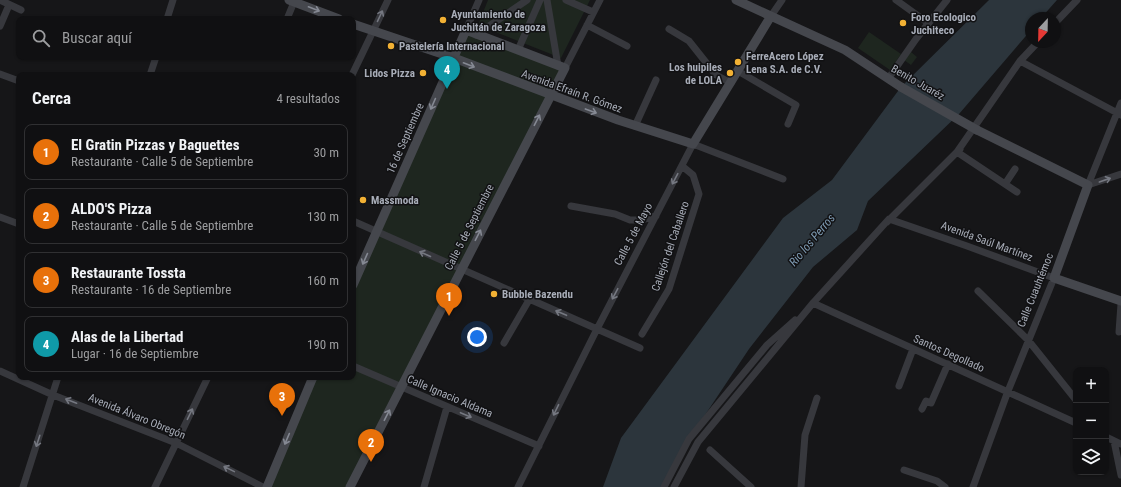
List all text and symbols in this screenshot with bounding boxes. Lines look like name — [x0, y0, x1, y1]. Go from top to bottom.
one-way arrow — [307, 6, 319, 14]
place label: Ayuntamiento de Juchitán de Zaragoza — [451, 8, 546, 34]
one-way arrow — [377, 10, 384, 22]
place label: Foro Ecologico Juchiteco — [911, 11, 976, 37]
north arrow — [1025, 12, 1061, 48]
marker: Ayuntamiento de Juchitán de Zaragoza — [438, 15, 448, 25]
search box — [16, 16, 356, 60]
marker: Foro Ecologico Juchiteco — [898, 18, 908, 28]
icon: search — [30, 27, 52, 49]
text: Buscar aquí — [62, 29, 132, 47]
place label: Pastelería Internacional — [399, 40, 504, 53]
marker: Pastelería Internacional — [386, 41, 396, 51]
place label: FerreAcero López Lena S.A. de C.V. — [746, 50, 824, 76]
pin: 4 — [434, 56, 460, 89]
marker: FerreAcero López Lena S.A. de C.V. — [733, 57, 743, 67]
one-way arrow — [463, 61, 475, 69]
place label: Los huipiles de LOLA — [669, 61, 722, 87]
street label: Benito Juaréz — [889, 62, 947, 103]
place label: Lidos Pizza — [364, 67, 415, 80]
street label: Avenida Efraín R. Gómez — [520, 67, 624, 116]
marker: Lidos Pizza — [418, 68, 428, 78]
marker: Los huipiles de LOLA — [725, 68, 735, 78]
text: Cerca — [32, 88, 71, 108]
text: 4 resultados — [276, 91, 340, 106]
one-way arrow — [429, 98, 436, 110]
street label: 16 de Septiembre — [384, 101, 427, 175]
one-way arrow — [584, 107, 596, 115]
one-way arrow — [534, 114, 541, 126]
text: El Gratin Pizzas y Baguettes — [71, 136, 240, 154]
text: 1 — [43, 145, 49, 160]
text: 30 m — [313, 145, 339, 160]
text: Restaurante · Calle 5 de Septiembre — [71, 154, 253, 169]
one-way arrow — [671, 173, 678, 185]
one-way arrow — [1098, 175, 1110, 183]
street label: Calle 5 de Septiembre — [442, 182, 497, 272]
place label: Massmoda — [371, 194, 419, 207]
marker: Massmoda — [358, 195, 368, 205]
street label: Callejón del Caballero — [649, 199, 692, 293]
text: ALDO'S Pizza — [71, 200, 152, 218]
street label: Calle 5 de Mayo — [612, 200, 656, 268]
text: 2 — [43, 209, 49, 224]
text: 130 m — [307, 209, 339, 224]
water label: Rio los Perros — [786, 211, 838, 269]
text: Restaurante · Calle 5 de Septiembre — [71, 218, 253, 233]
street label: Avenida Saúl Martínez — [939, 219, 1035, 264]
one-way arrow — [475, 230, 482, 242]
one-way arrow — [419, 250, 431, 257]
street label: Calle Cuauhtémoc — [1015, 251, 1056, 329]
one-way arrow — [360, 252, 368, 264]
text: Restaurante Tossta — [71, 264, 186, 282]
text: 3 — [43, 273, 49, 288]
text: 160 m — [307, 273, 339, 288]
text: Restaurante · 16 de Septiembre — [71, 282, 231, 297]
pin: 1 — [436, 283, 462, 316]
place label: Bubble Bazendu — [502, 288, 573, 301]
one-way arrow — [611, 288, 618, 300]
marker: Bubble Bazendu — [489, 289, 499, 299]
one-way arrow — [556, 309, 568, 317]
your location — [467, 327, 487, 347]
text: Alas de la Libertad — [71, 328, 183, 346]
street label: Santos Degollado — [911, 332, 987, 375]
text: 4 — [43, 337, 49, 352]
text: 190 m — [307, 337, 339, 352]
text: Lugar · 16 de Septiembre — [71, 346, 199, 361]
map controls — [1073, 367, 1109, 475]
button: + — [1073, 367, 1109, 403]
street label: Calle Ignacio Aldama — [405, 373, 495, 420]
pin: 3 — [269, 383, 295, 416]
street label: Avenida Álvaro Obregón — [86, 391, 187, 442]
one-way arrow — [65, 397, 77, 405]
button: − — [1073, 403, 1109, 439]
one-way arrow — [552, 404, 560, 416]
one-way arrow — [187, 408, 194, 420]
one-way arrow — [383, 409, 391, 421]
one-way arrow — [459, 412, 471, 419]
pin: 2 — [358, 429, 384, 462]
one-way arrow — [283, 432, 290, 444]
one-way arrow — [33, 434, 41, 446]
button: layers — [1073, 439, 1109, 475]
one-way arrow — [223, 465, 235, 472]

